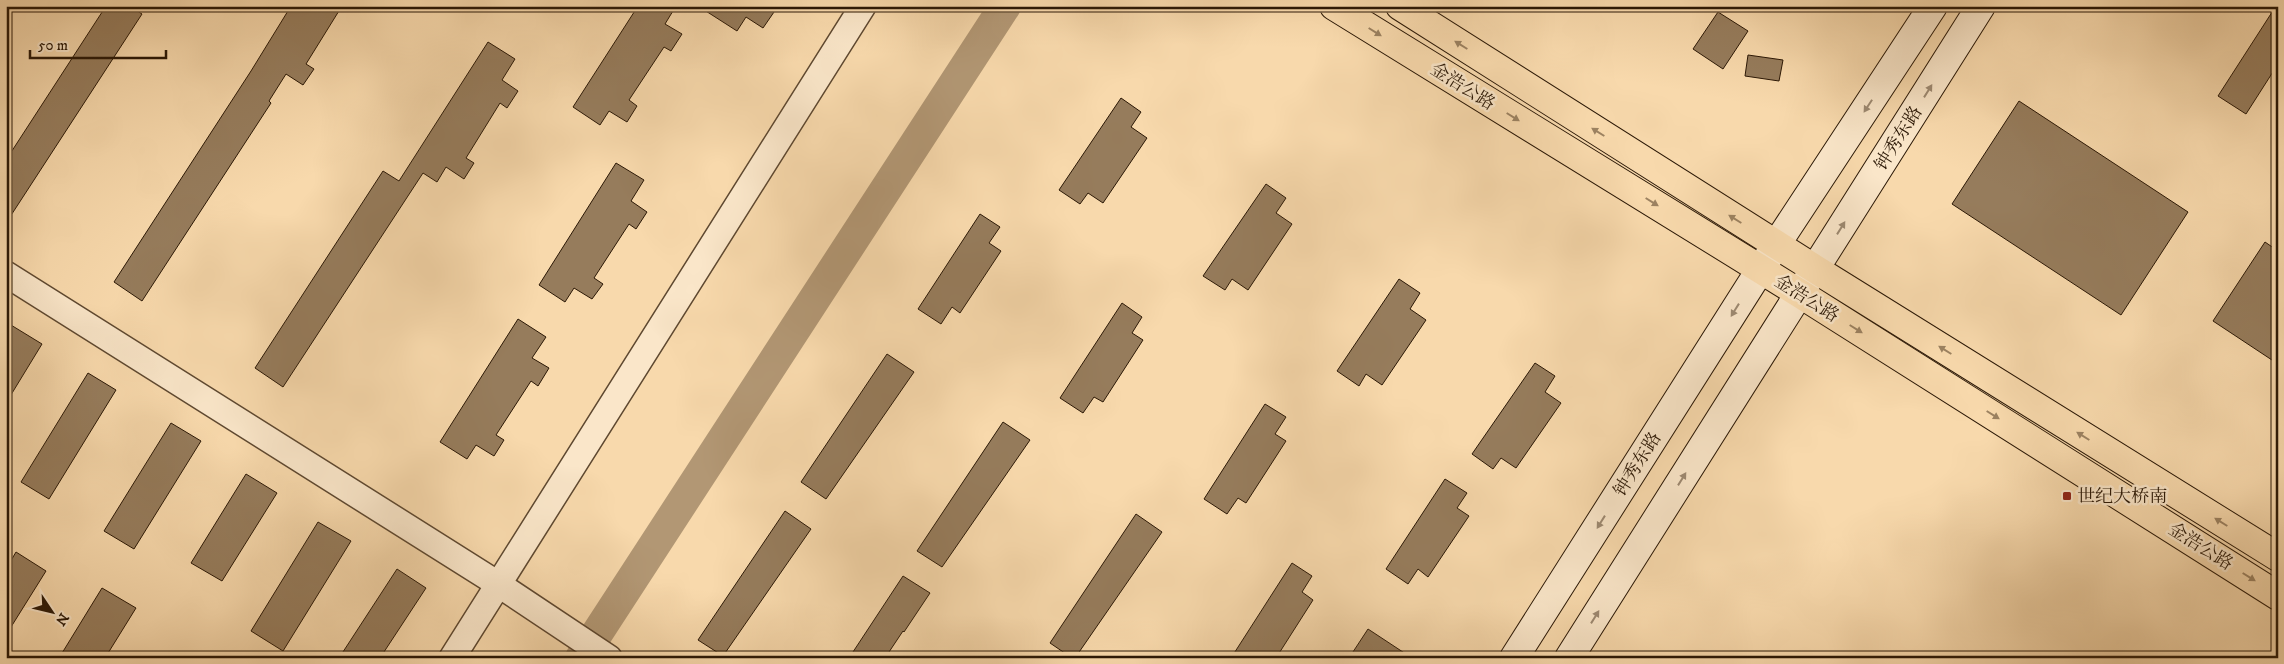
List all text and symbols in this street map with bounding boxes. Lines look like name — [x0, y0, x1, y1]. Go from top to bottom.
one-way arrow — [1369, 27, 1382, 36]
scale bar — [30, 28, 166, 60]
text: 50 m — [38, 36, 68, 55]
one-way arrow — [1454, 40, 1467, 49]
street label: 金浩公路 — [1426, 58, 1499, 115]
one-way arrow — [1923, 84, 1932, 97]
one-way arrow — [1863, 99, 1872, 112]
street label: 钟秀东路 — [1870, 102, 1927, 175]
one-way arrow — [1507, 112, 1520, 122]
one-way arrow — [1591, 127, 1605, 136]
one-way arrow — [1645, 198, 1658, 207]
one-way arrow — [1729, 214, 1742, 223]
one-way arrow — [1836, 221, 1845, 235]
street label: 金浩公路 — [1770, 270, 1843, 327]
one-way arrow — [1730, 304, 1739, 317]
one-way arrow — [1849, 324, 1862, 333]
one-way arrow — [1939, 346, 1952, 355]
one-way arrow — [1986, 410, 2000, 420]
street label: 钟秀东路 — [1609, 428, 1666, 501]
one-way arrow — [2077, 431, 2090, 441]
one-way arrow — [1677, 473, 1687, 486]
place label: 世纪大桥南 — [2077, 486, 2167, 508]
marker: 世纪大桥南 — [2061, 490, 2073, 502]
one-way arrow — [1596, 515, 1605, 528]
one-way arrow — [2215, 517, 2228, 526]
street label: 金浩公路 — [2164, 518, 2237, 575]
one-way arrow — [2242, 572, 2255, 582]
north arrow — [28, 586, 78, 636]
text: N — [51, 609, 73, 629]
one-way arrow — [1591, 610, 1600, 623]

